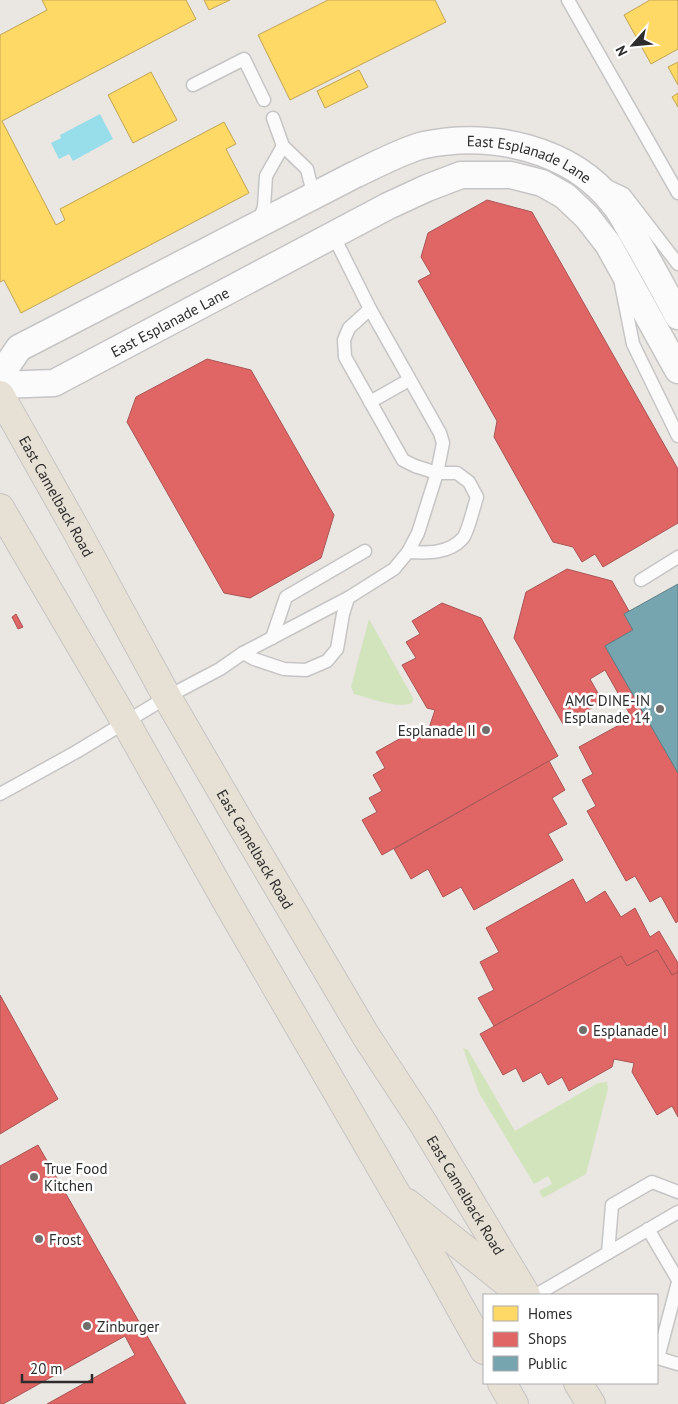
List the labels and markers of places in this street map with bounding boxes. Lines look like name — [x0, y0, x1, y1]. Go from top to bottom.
place label: AMC DINE-IN Esplanade 14 — [564, 691, 650, 727]
marker: AMC DINE-IN Esplanade 14 — [654, 703, 666, 715]
place label: Esplanade II — [398, 721, 476, 740]
marker: Esplanade II — [480, 724, 492, 736]
place label: Esplanade I — [593, 1021, 667, 1040]
marker: Esplanade I — [577, 1024, 589, 1036]
place label: True Food Kitchen — [44, 1159, 107, 1195]
marker: True Food Kitchen — [28, 1171, 40, 1183]
place label: Frost — [49, 1230, 81, 1249]
marker: Frost — [33, 1233, 45, 1245]
place label: Zinburger — [97, 1317, 159, 1336]
marker: Zinburger — [81, 1320, 93, 1332]

